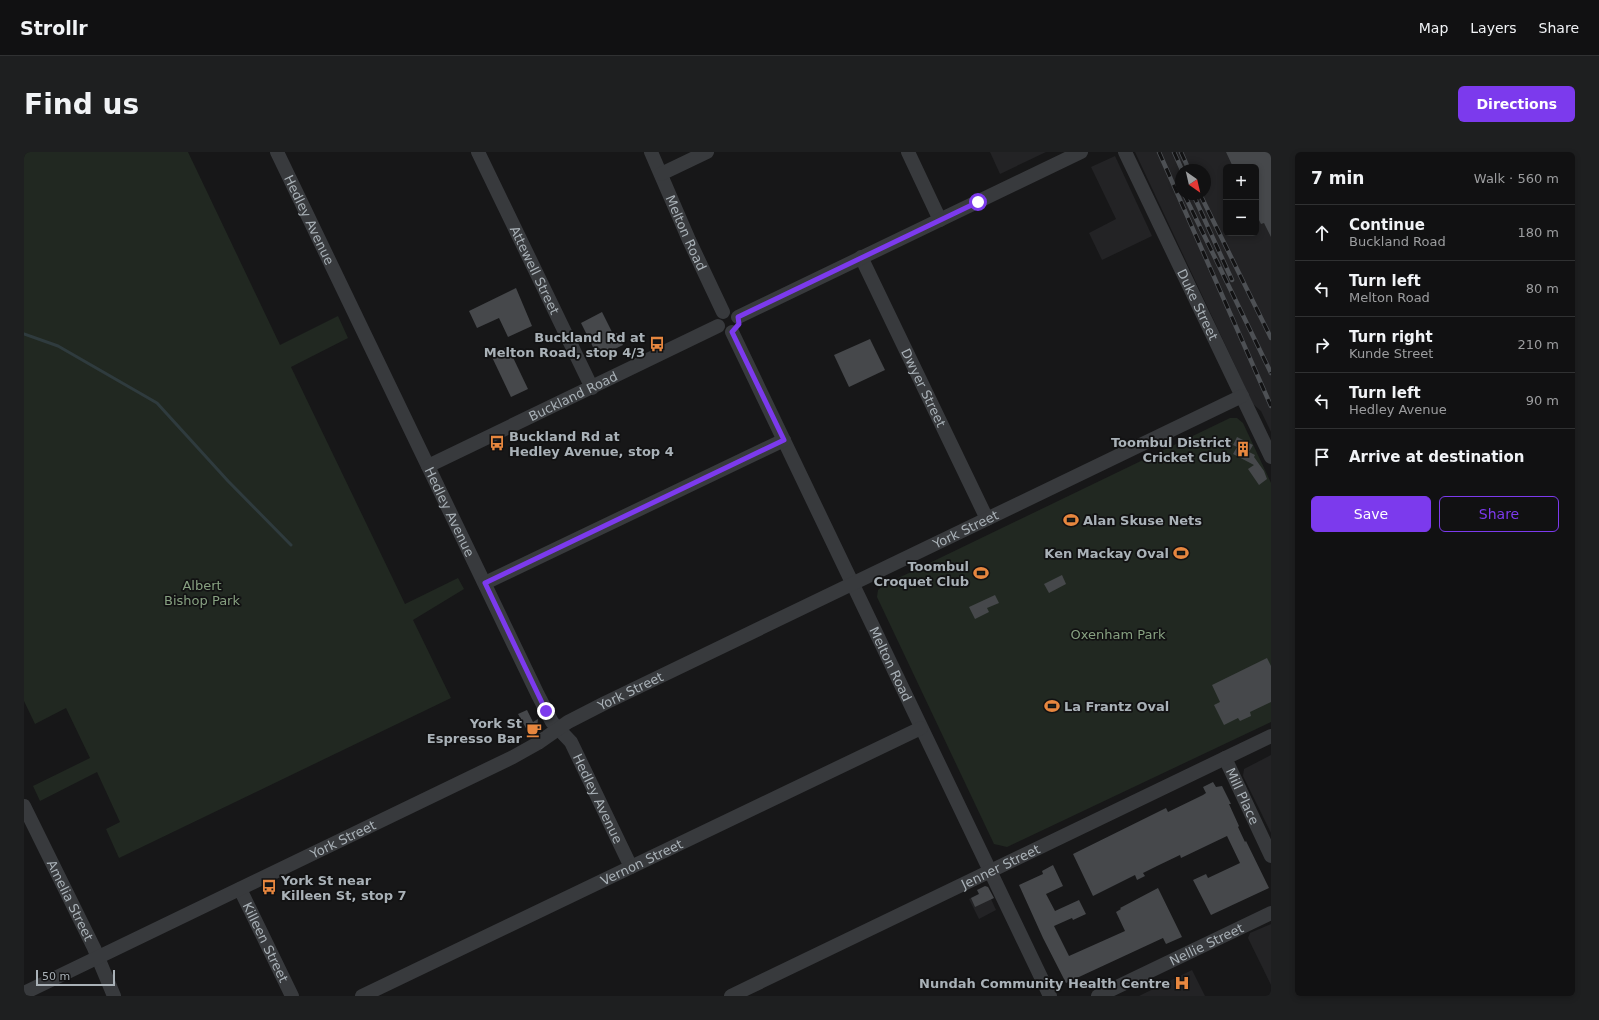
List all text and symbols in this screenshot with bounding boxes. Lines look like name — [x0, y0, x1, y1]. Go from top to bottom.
text: Strollr — [20, 17, 88, 39]
text: Map — [1419, 20, 1448, 36]
text: Layers — [1470, 20, 1517, 36]
text: Share — [1539, 20, 1579, 36]
button: Directions — [1458, 86, 1575, 122]
text: Find us — [24, 88, 139, 121]
north arrow — [1175, 164, 1211, 200]
map controls — [1223, 164, 1259, 236]
button: + — [1223, 164, 1259, 200]
text: 7 min — [1311, 168, 1364, 188]
text: Walk · 560 m — [1474, 171, 1559, 186]
street label: Hedley Avenue — [282, 172, 337, 267]
street label: Melton Road — [663, 193, 710, 273]
route start — [969, 193, 987, 211]
button: − — [1223, 200, 1259, 236]
text: Continue — [1349, 216, 1425, 234]
icon: ahead — [1311, 222, 1333, 244]
street label: Attewell Street — [507, 223, 563, 317]
text: 180 m — [1517, 225, 1559, 240]
text: Buckland Road — [1349, 234, 1446, 249]
street label: Duke Street — [1175, 266, 1221, 342]
text: Turn left — [1349, 272, 1421, 290]
icon: left — [1311, 278, 1333, 300]
text: 80 m — [1526, 281, 1559, 296]
text: Melton Road — [1349, 290, 1430, 305]
text: Turn right — [1349, 328, 1433, 346]
place label: Buckland Rd at Melton Road, stop 4/3 — [484, 330, 645, 360]
icon: right — [1311, 334, 1333, 356]
bus stop icon: Buckland Rd at Melton Road, stop 4/3 — [648, 335, 666, 353]
text: 210 m — [1517, 337, 1559, 352]
street label: Dwyer Street — [899, 346, 949, 429]
text: Kunde Street — [1349, 346, 1433, 361]
street label: Buckland Road — [526, 368, 620, 424]
text: Turn left — [1349, 384, 1421, 402]
icon: left — [1311, 390, 1333, 412]
text: 90 m — [1526, 393, 1559, 408]
text: Hedley Avenue — [1349, 402, 1447, 417]
place label: Buckland Rd at Hedley Avenue, stop 4 — [509, 429, 674, 459]
bus stop icon: Buckland Rd at Hedley Avenue, stop 4 — [488, 434, 506, 452]
place label: Toombul District Cricket Club — [1111, 435, 1231, 465]
building icon: Toombul District Cricket Club — [1234, 440, 1252, 458]
icon: arrive — [1311, 446, 1333, 468]
text: Arrive at destination — [1349, 448, 1524, 466]
street label: Hedley Avenue — [422, 464, 478, 559]
button: Save — [1311, 496, 1431, 532]
button: Share — [1439, 496, 1559, 532]
street label: York Street — [929, 507, 1001, 552]
sports icon: Alan Skuse Nets — [1062, 511, 1080, 529]
place label: Alan Skuse Nets — [1083, 513, 1202, 528]
sports icon: Ken Mackay Oval — [1172, 544, 1190, 562]
place label: Ken Mackay Oval — [1044, 546, 1169, 561]
place label: Toombul Croquet Club — [873, 559, 969, 589]
sports icon: Toombul Croquet Club — [972, 564, 990, 582]
park label: Albert Bishop Park — [164, 578, 240, 608]
street label: Melton Road — [867, 624, 915, 704]
park label: Oxenham Park — [1071, 627, 1166, 642]
street label: York Street — [594, 669, 666, 713]
sports icon: La Frantz Oval — [1043, 697, 1061, 715]
place label: La Frantz Oval — [1064, 699, 1169, 714]
route end — [537, 702, 555, 720]
place label: York St Espresso Bar — [427, 716, 523, 746]
cafe icon: York St Espresso Bar — [525, 721, 543, 739]
street label: Hedley Avenue — [570, 751, 626, 846]
street label: Mill Place — [1223, 765, 1263, 827]
street label: York Street — [307, 817, 378, 862]
street label: Vernon Street — [598, 836, 685, 888]
street label: Jenner Street — [958, 841, 1042, 892]
street label: Amelia Street — [44, 857, 97, 943]
place label: York St near Killeen St, stop 7 — [280, 873, 407, 903]
bus stop icon: York St near Killeen St, stop 7 — [260, 878, 278, 896]
street label: Killeen Street — [240, 900, 292, 985]
street label: Nellie Street — [1167, 920, 1246, 968]
scale bar — [36, 968, 115, 987]
text: 50 m — [42, 970, 70, 983]
hospital icon: Nundah Community Health Centre — [1173, 974, 1191, 992]
place label: Nundah Community Health Centre — [919, 976, 1170, 991]

